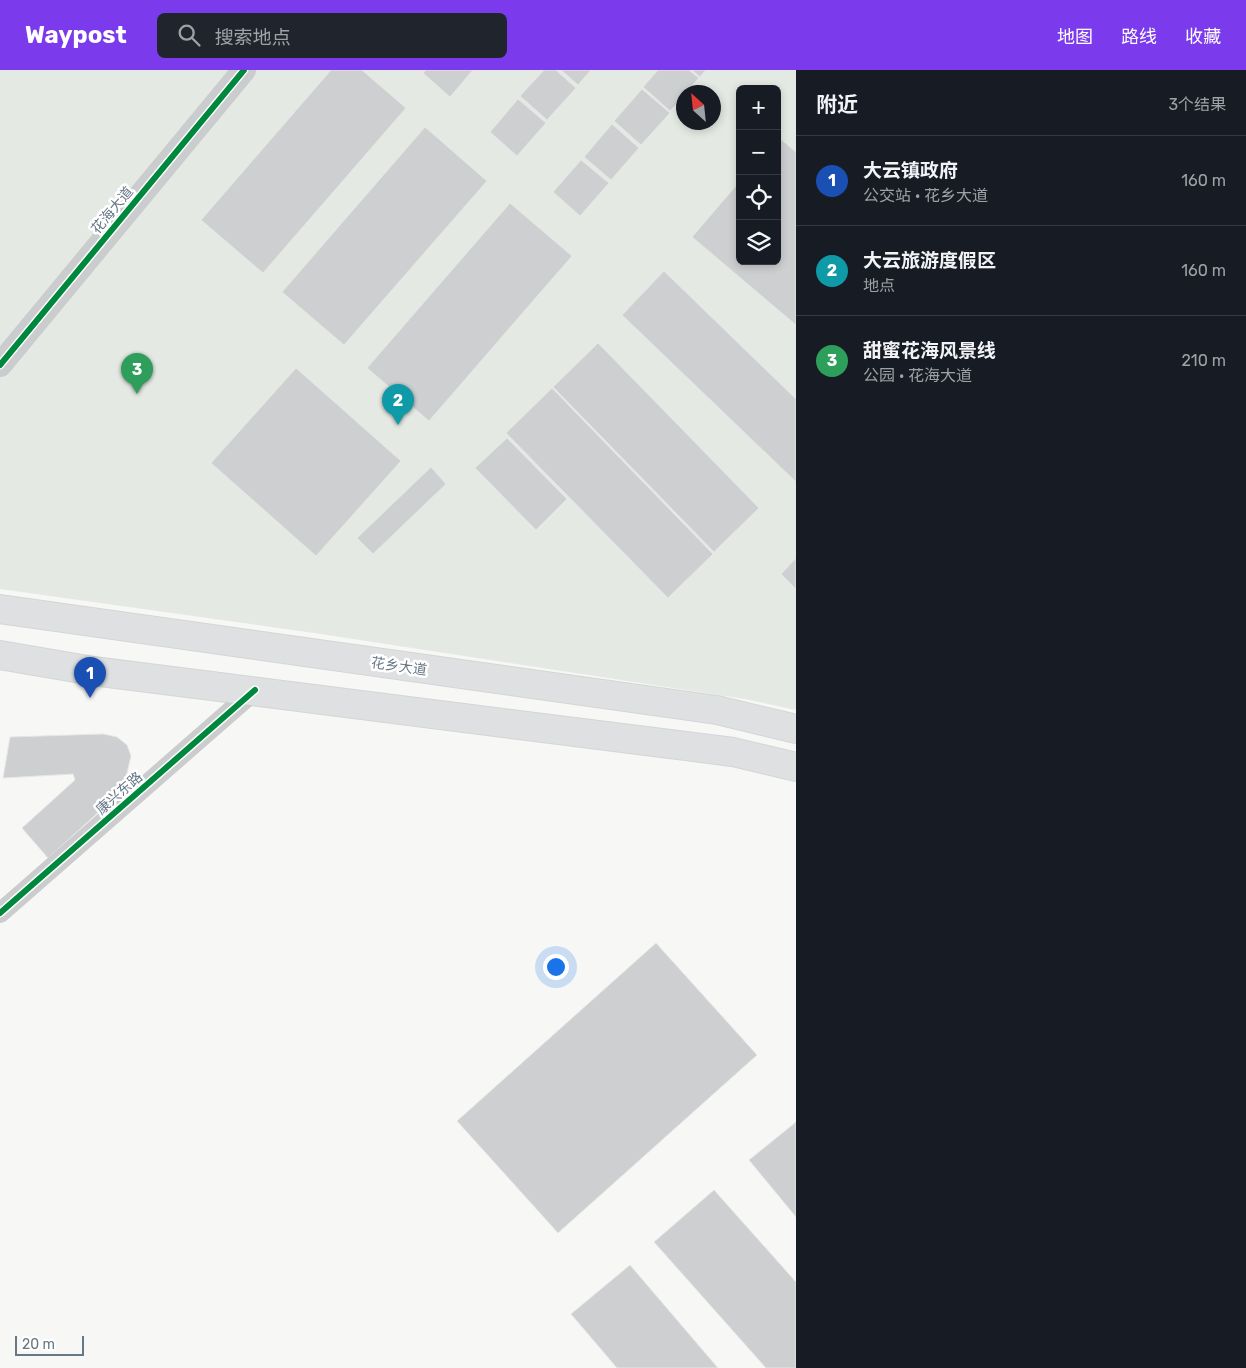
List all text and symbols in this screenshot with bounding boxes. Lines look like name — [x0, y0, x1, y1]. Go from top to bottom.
search box — [157, 13, 507, 58]
text: Waypost — [25, 21, 127, 49]
icon: search — [175, 21, 203, 49]
text: 搜索地点 — [215, 26, 291, 49]
text: 地图 — [1057, 26, 1093, 48]
text: 路线 — [1121, 26, 1157, 48]
text: 收藏 — [1185, 26, 1221, 48]
north arrow — [676, 85, 721, 130]
map controls — [736, 85, 781, 265]
button: + — [736, 85, 781, 130]
text: 附近 — [816, 92, 858, 117]
text: 3个结果 — [1168, 95, 1226, 114]
button: − — [736, 130, 781, 175]
text: 大云镇政府 — [863, 159, 958, 182]
text: 1 — [828, 171, 836, 190]
text: 160 m — [1181, 171, 1226, 190]
button: locate — [736, 175, 781, 220]
street label: 花海大道 — [88, 183, 137, 237]
text: 公交站 · 花乡大道 — [863, 186, 988, 205]
button: layers — [736, 220, 781, 265]
text: 大云旅游度假区 — [863, 249, 996, 272]
text: 2 — [827, 261, 837, 280]
text: 160 m — [1181, 261, 1226, 280]
text: 地点 — [863, 276, 895, 295]
text: 甜蜜花海风景线 — [863, 339, 996, 362]
text: 3 — [827, 351, 837, 370]
text: 210 m — [1181, 351, 1226, 370]
pin: 3 — [121, 353, 153, 394]
text: 公园 · 花海大道 — [863, 366, 972, 385]
pin: 2 — [382, 384, 414, 425]
street label: 花乡大道 — [370, 654, 428, 679]
pin: 1 — [74, 657, 106, 698]
street label: 康兴东路 — [93, 769, 146, 818]
your location — [543, 954, 569, 980]
scale bar — [15, 1333, 84, 1356]
text: 20 m — [22, 1336, 55, 1353]

